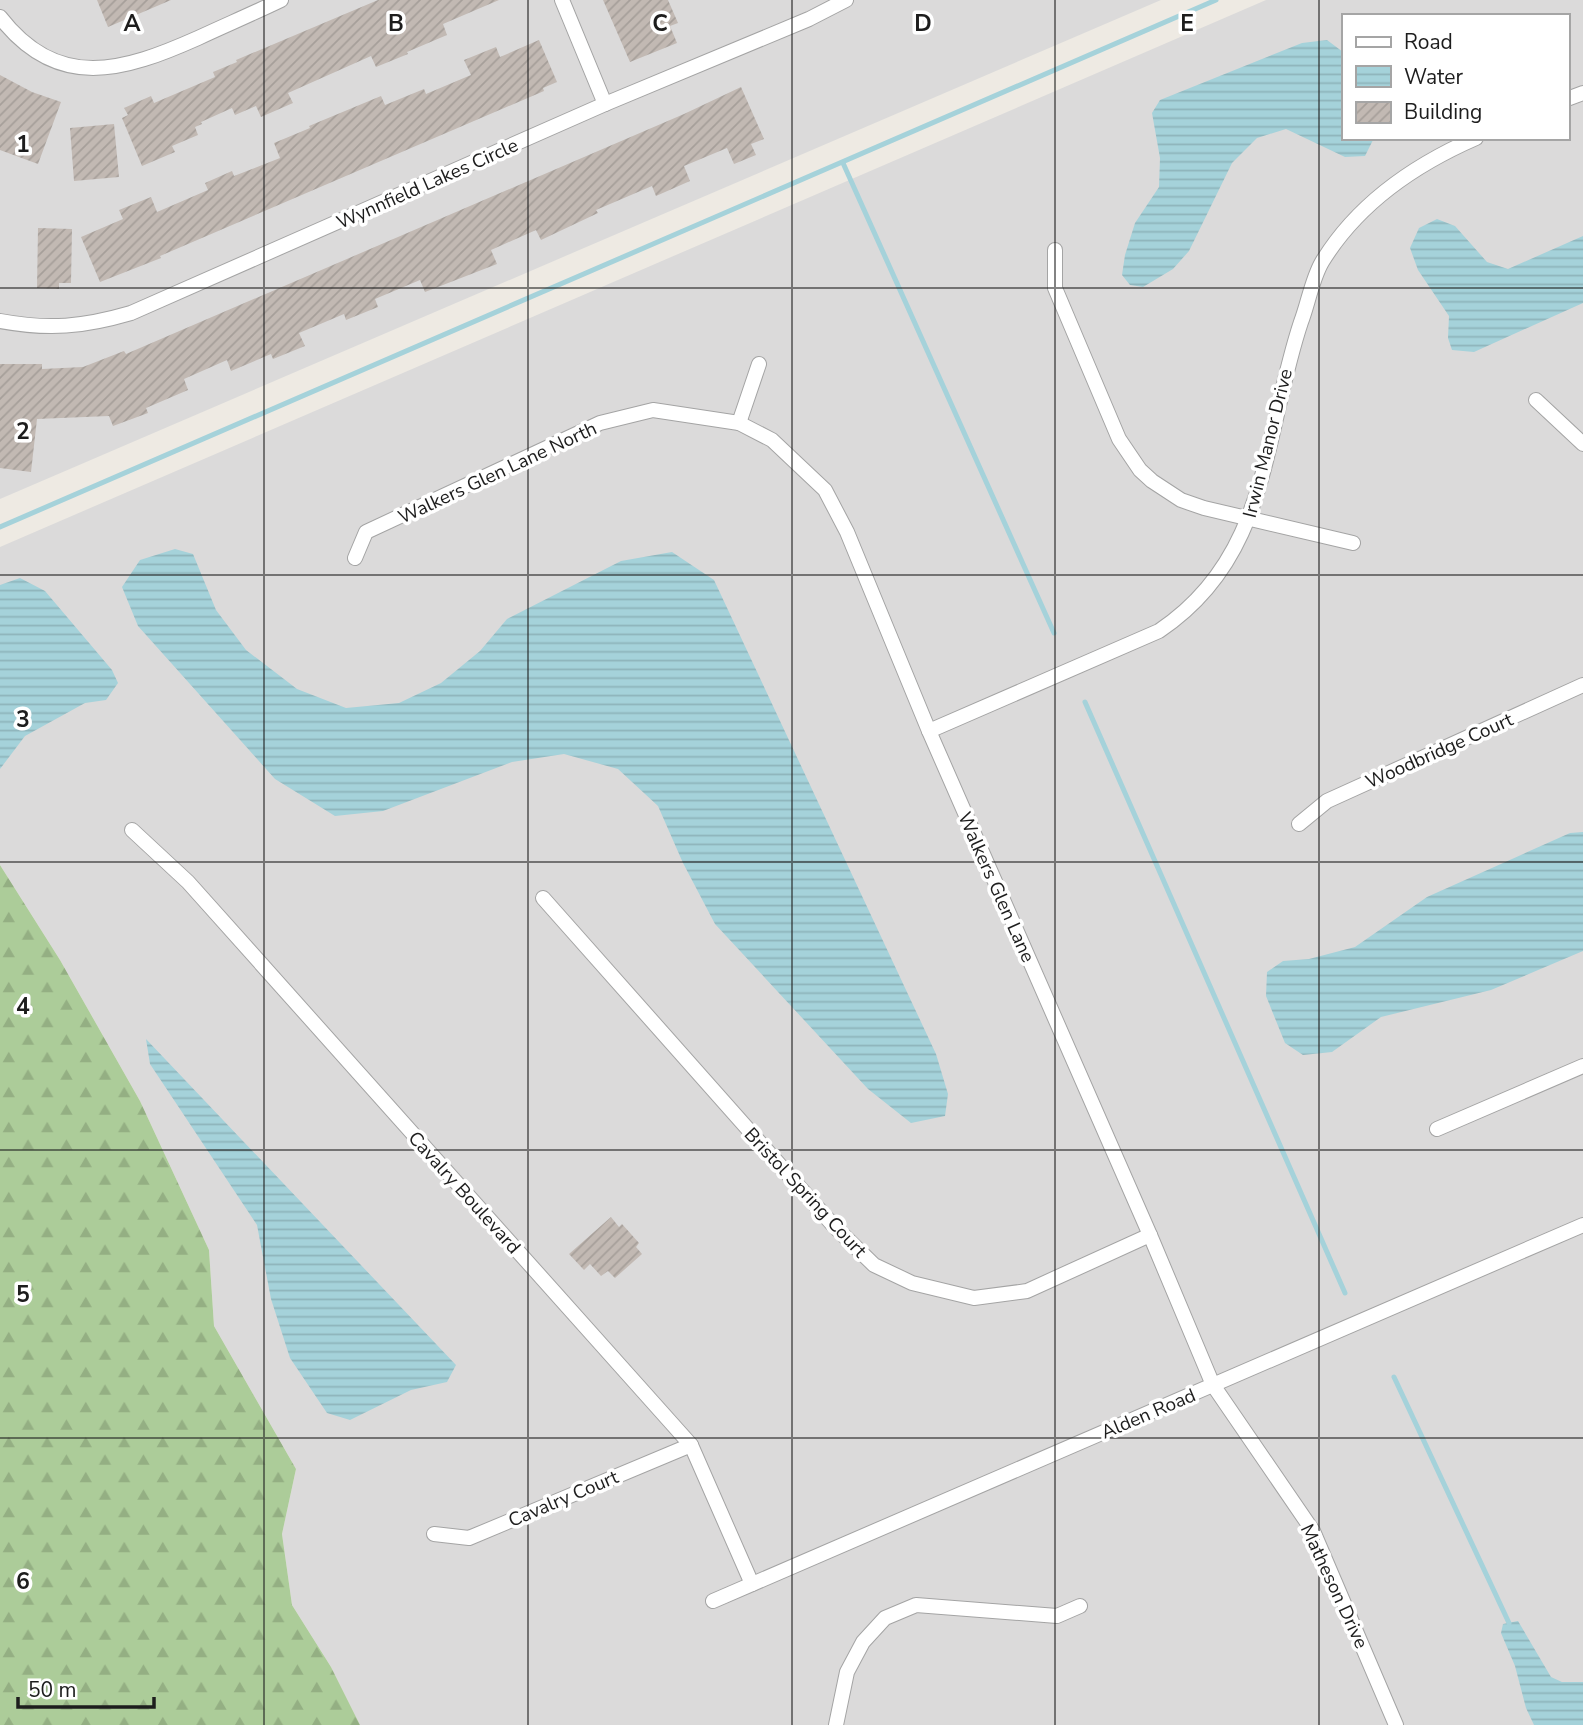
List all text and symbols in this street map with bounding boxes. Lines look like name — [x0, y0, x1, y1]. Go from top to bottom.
text: A — [123, 8, 141, 39]
text: B — [388, 8, 404, 39]
text: C — [652, 8, 668, 39]
text: D — [914, 8, 932, 39]
text: E — [1180, 8, 1194, 39]
legend — [1342, 14, 1569, 140]
text: Road — [1404, 28, 1453, 56]
text: Water — [1404, 63, 1463, 91]
text: Building — [1404, 98, 1482, 126]
text: 1 — [16, 129, 30, 160]
street label: Wynnfield Lakes Circle — [333, 132, 522, 236]
street label: Irwin Manor Drive — [1237, 366, 1299, 520]
street label: Walkers Glen Lane North — [394, 415, 601, 530]
text: 2 — [16, 416, 30, 447]
text: 3 — [16, 704, 30, 735]
street label: Woodbridge Court — [1362, 707, 1518, 795]
street label: Walkers Glen Lane — [951, 808, 1041, 967]
text: 4 — [16, 991, 30, 1022]
street label: Bristol Spring Court — [738, 1122, 873, 1264]
street label: Cavalry Boulevard — [402, 1126, 526, 1260]
text: 5 — [16, 1279, 30, 1310]
street label: Alden Road — [1097, 1382, 1200, 1446]
street label: Cavalry Court — [504, 1464, 623, 1534]
street label: Matheson Drive — [1294, 1520, 1374, 1653]
text: 6 — [16, 1566, 30, 1597]
scale bar — [18, 1666, 154, 1710]
text: 50 m — [28, 1676, 77, 1704]

